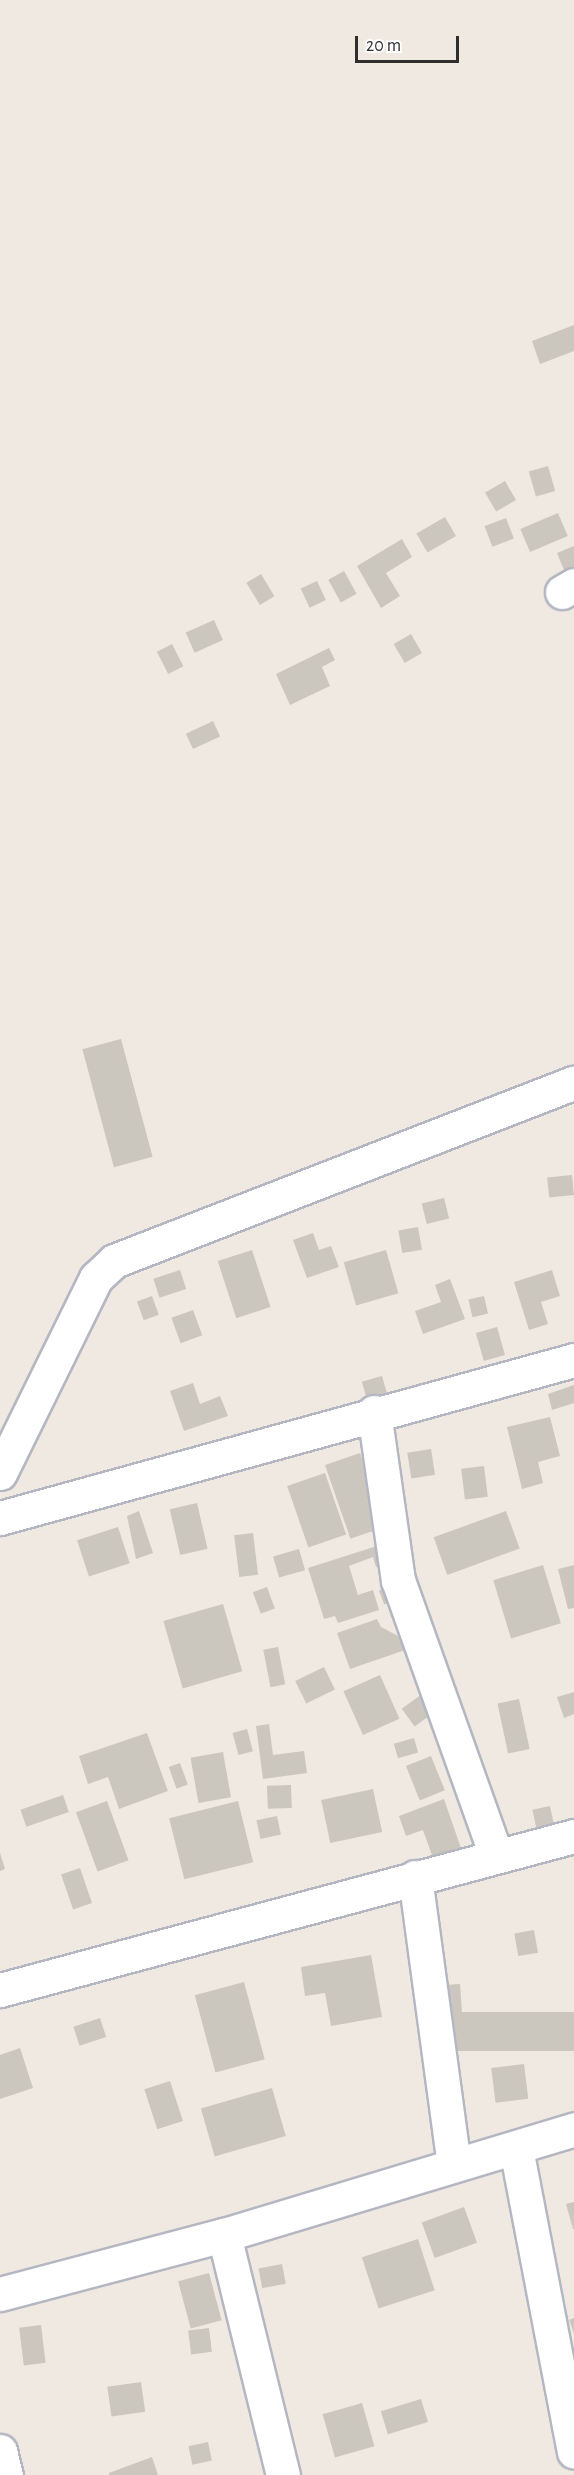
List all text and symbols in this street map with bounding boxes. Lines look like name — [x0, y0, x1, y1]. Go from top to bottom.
scale bar — [358, 24, 462, 62]
text: 20 m — [366, 37, 401, 55]

